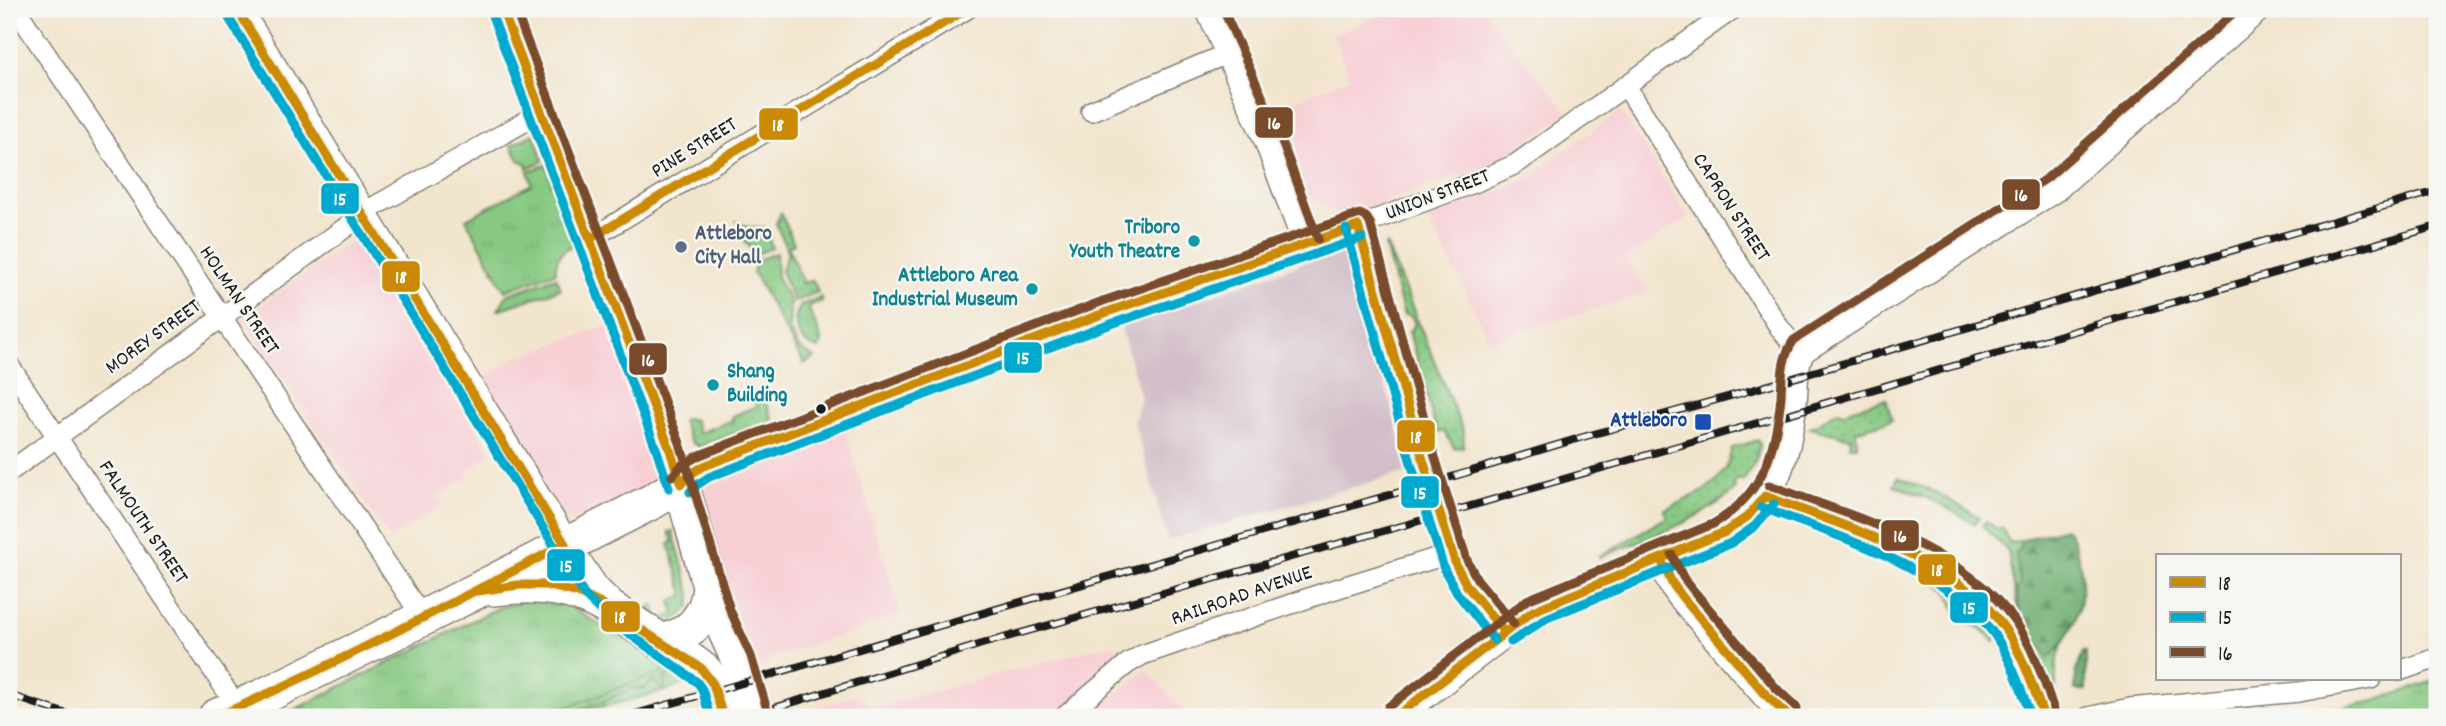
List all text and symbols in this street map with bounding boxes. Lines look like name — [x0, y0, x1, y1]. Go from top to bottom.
line badge: 16 — [1254, 106, 1294, 139]
line badge: 18 — [758, 107, 799, 141]
street label: PINE STREET — [646, 110, 744, 187]
text: 16 — [1267, 112, 1281, 139]
text: 18 — [772, 114, 784, 141]
street label: CAPRON STREET — [1684, 148, 1777, 269]
street label: UNION STREET — [1381, 162, 1495, 230]
line badge: 16 — [2001, 178, 2041, 211]
line badge: 15 — [320, 182, 360, 215]
text: 16 — [2014, 184, 2028, 211]
text: 15 — [334, 188, 347, 215]
place label: Triboro Youth Theatre — [1069, 214, 1180, 268]
place label: Attleboro City Hall — [695, 220, 772, 274]
marker: Triboro Youth Theatre — [1186, 233, 1202, 249]
marker: Attleboro City Hall — [673, 239, 689, 255]
street label: HOLMAN STREET — [190, 240, 286, 362]
line badge: 18 — [381, 260, 421, 293]
place label: Attleboro Area Industrial Museum — [872, 262, 1019, 316]
text: 18 — [395, 266, 407, 293]
marker: Attleboro Area Industrial Museum — [1024, 281, 1040, 297]
street label: MOREY STREET — [100, 293, 209, 383]
line badge: 15 — [1003, 341, 1043, 374]
line badge: 16 — [628, 342, 668, 376]
text: 15 — [1017, 347, 1030, 374]
text: 16 — [641, 349, 655, 376]
place label: Shang Building — [727, 358, 787, 412]
marker: Shang Building — [705, 377, 721, 393]
unlabelled marker — [814, 402, 828, 416]
place label: Attleboro — [1610, 407, 1687, 437]
marker: Attleboro — [1693, 412, 1713, 432]
line badge: 18 — [1396, 419, 1436, 453]
text: 18 — [1410, 426, 1422, 453]
street label: FALMOUTH STREET — [90, 455, 195, 591]
line badge: 15 — [1400, 475, 1440, 509]
text: 15 — [1414, 482, 1427, 509]
line badge: 16 — [1880, 519, 1920, 552]
text: 16 — [1893, 525, 1907, 552]
line badge: 15 — [546, 548, 586, 582]
line badge: 18 — [1917, 553, 1957, 586]
legend — [2156, 554, 2400, 680]
text: 15 — [560, 555, 573, 582]
street label: RAILROAD AVENUE — [1167, 559, 1317, 635]
text: 18 — [1931, 559, 1943, 586]
text: 18 — [2218, 571, 2231, 601]
line badge: 15 — [1949, 591, 1989, 624]
text: 15 — [1963, 597, 1976, 624]
line badge: 18 — [600, 600, 641, 633]
text: 15 — [2218, 605, 2232, 635]
text: 18 — [614, 606, 626, 633]
text: 16 — [2218, 641, 2233, 671]

